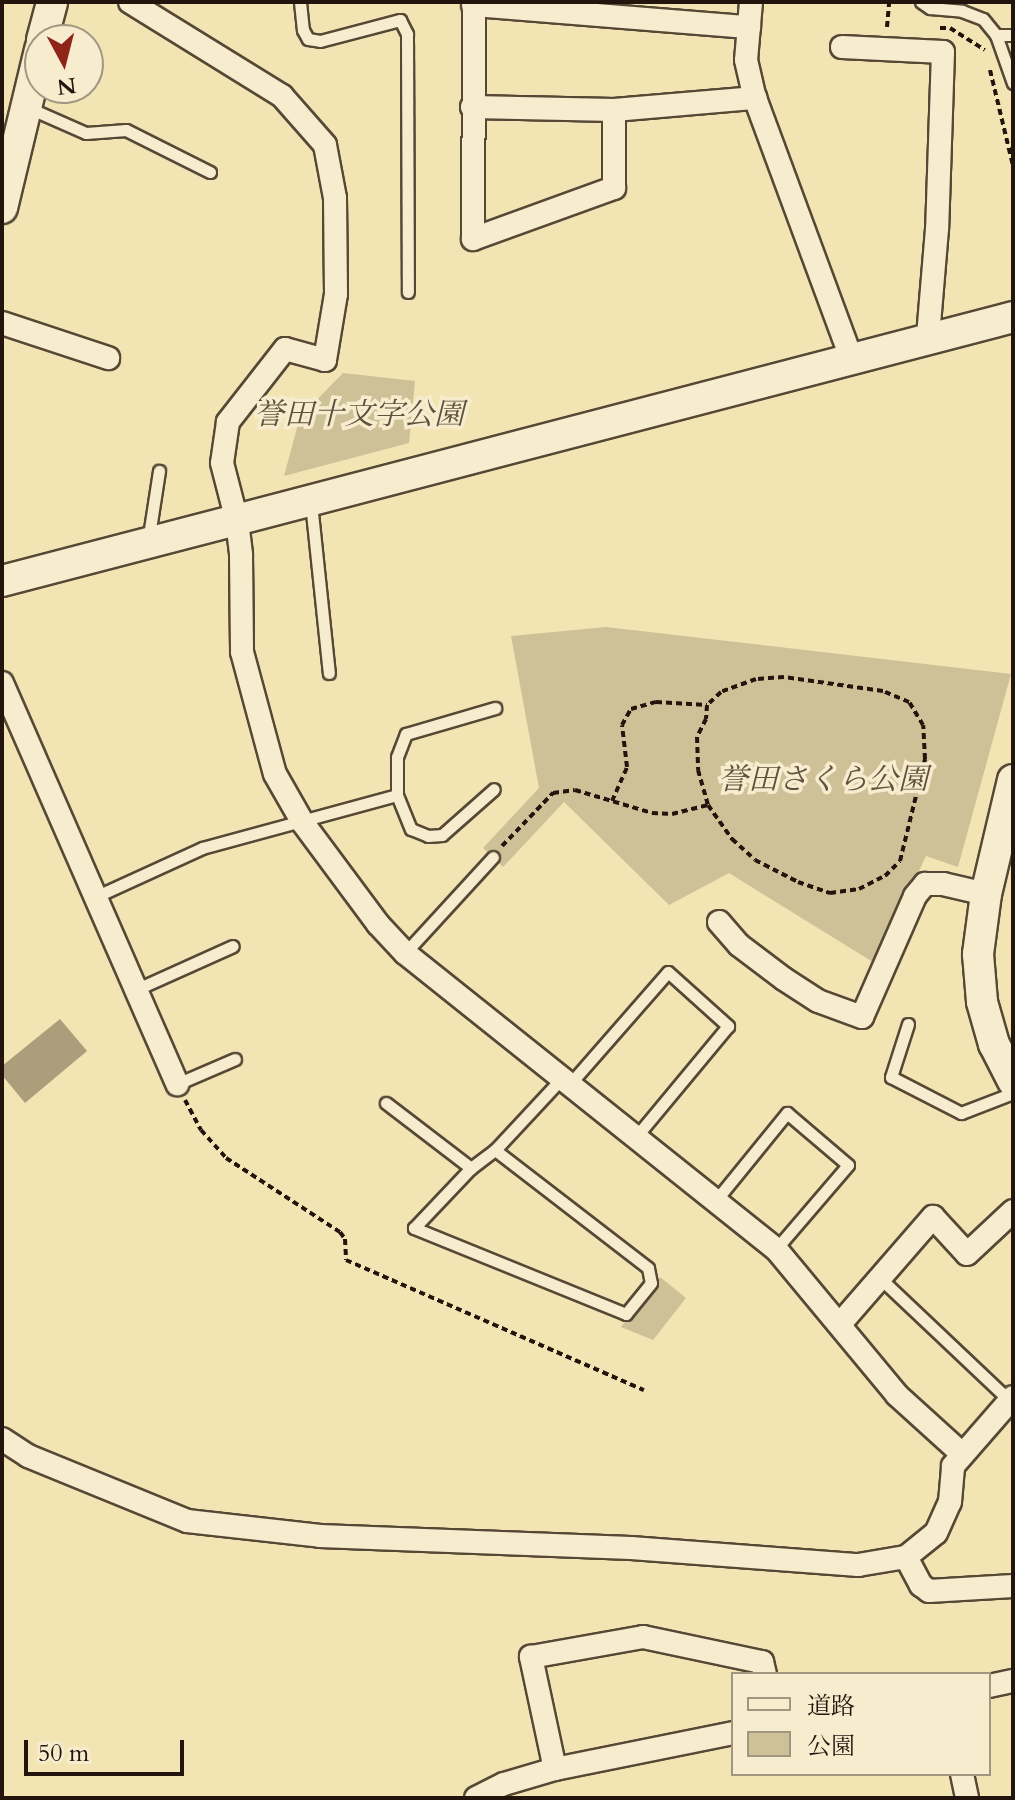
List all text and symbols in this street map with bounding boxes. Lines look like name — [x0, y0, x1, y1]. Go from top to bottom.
north arrow — [24, 24, 104, 104]
text: N — [55, 70, 78, 102]
park label: 誉田十文字公園 — [254, 397, 464, 433]
park label: 誉田さくら公園 — [718, 762, 928, 798]
legend — [731, 1672, 991, 1776]
text: 道路 — [807, 1690, 855, 1723]
scale bar — [28, 1724, 188, 1774]
text: 公園 — [807, 1730, 855, 1763]
text: 50 m — [38, 1737, 89, 1770]

